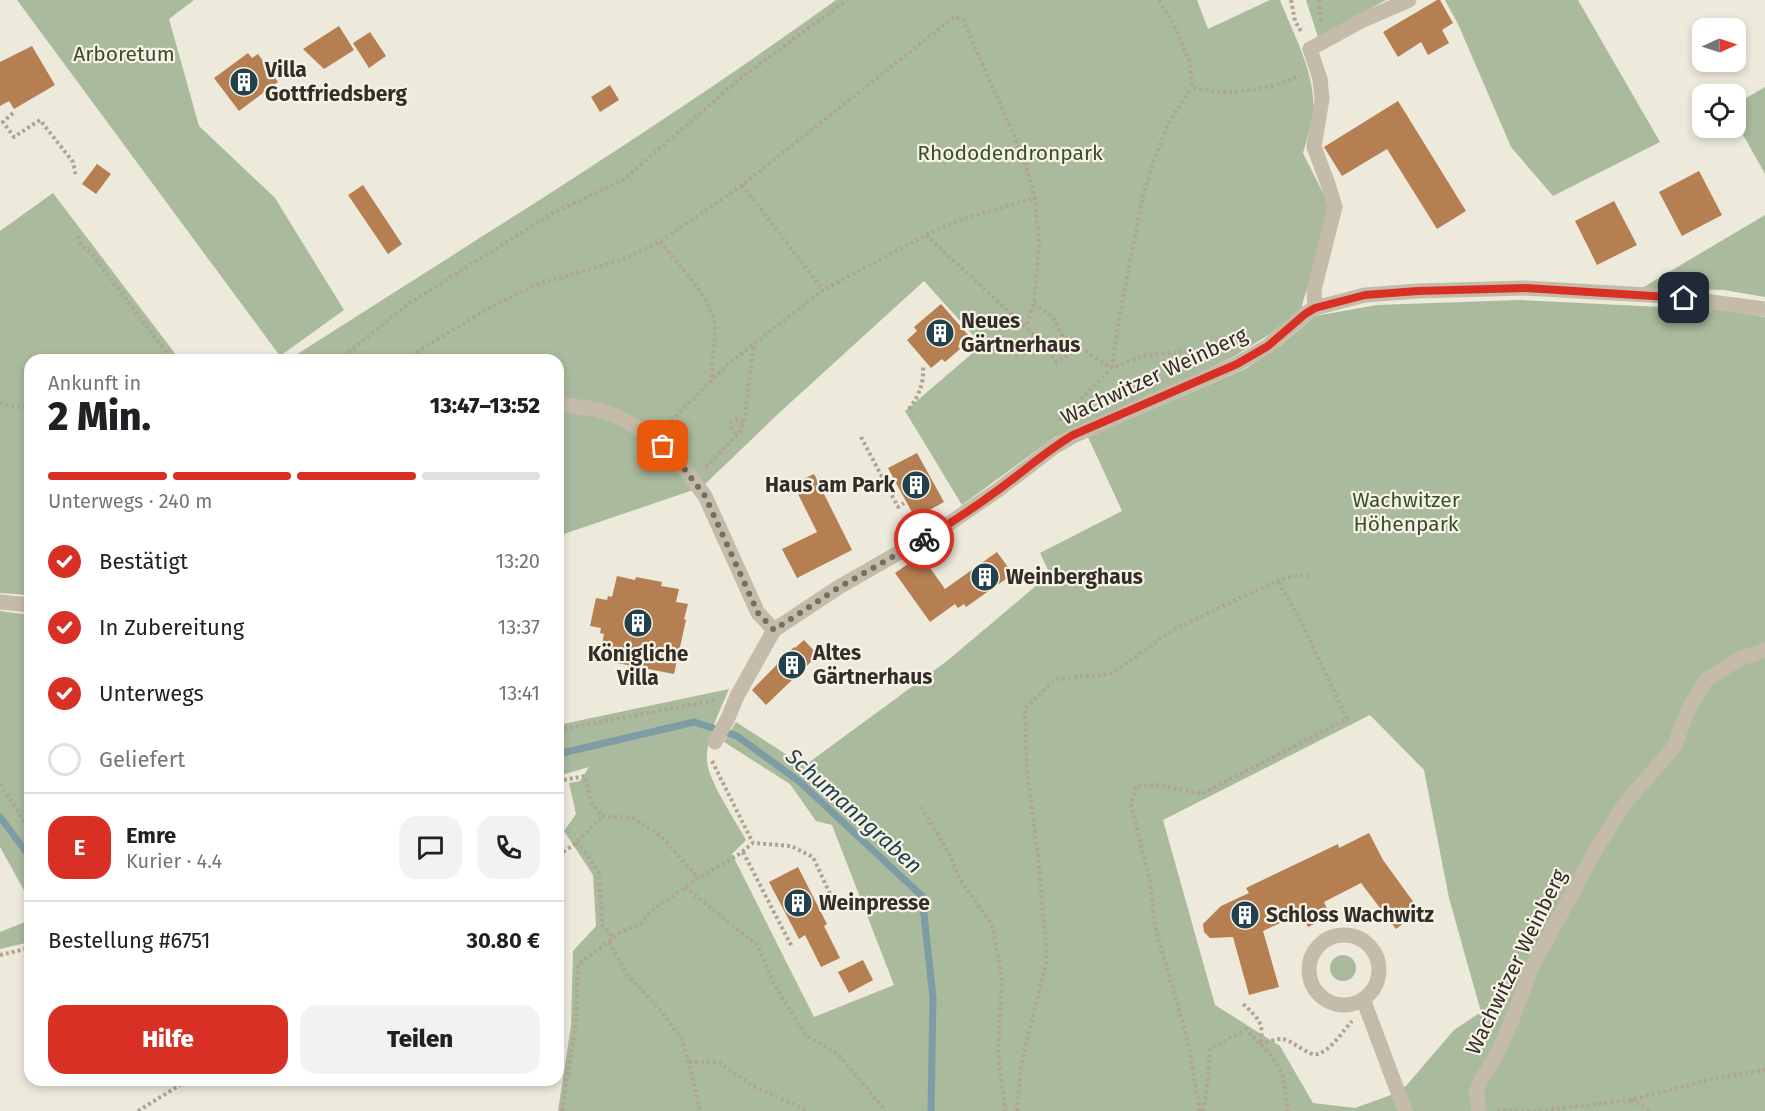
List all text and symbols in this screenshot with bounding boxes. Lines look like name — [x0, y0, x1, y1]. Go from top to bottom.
north arrow — [1692, 18, 1746, 72]
map controls — [1692, 18, 1746, 138]
park label: Arboretum — [73, 41, 175, 67]
place label: Villa Gottfriedsberg — [264, 57, 407, 107]
building icon: Villa Gottfriedsberg — [228, 66, 260, 98]
button: locate — [1692, 84, 1746, 138]
park label: Rhododendronpark — [917, 140, 1103, 166]
pin — [1658, 272, 1709, 323]
icon: home — [1667, 281, 1700, 314]
place label: Neues Gärtnerhaus — [961, 308, 1081, 358]
building icon: Neues Gärtnerhaus — [924, 317, 956, 349]
street label: Wachwitzer Weinberg — [1057, 321, 1251, 431]
text: Ankunft in — [48, 371, 141, 395]
text: 13:47–13:52 — [430, 392, 540, 419]
text: 2 Min. — [48, 394, 151, 440]
pin — [637, 420, 688, 471]
icon: bag — [646, 429, 679, 462]
building icon: Haus am Park — [900, 469, 932, 501]
place label: Haus am Park — [765, 472, 895, 498]
park label: Wachwitzer Höhenpark — [1352, 487, 1460, 537]
text: Unterwegs · 240 m — [48, 489, 212, 513]
courier — [894, 509, 954, 569]
icon: bike — [908, 523, 941, 556]
icon: check — [48, 545, 81, 578]
text: Bestätigt — [99, 548, 188, 575]
text: 13:20 — [496, 549, 540, 573]
building icon: Weinberghaus — [969, 561, 1001, 593]
place label: Weinberghaus — [1006, 564, 1143, 590]
building icon: Königliche Villa — [622, 607, 654, 639]
icon: check — [48, 611, 81, 644]
text: In Zubereitung — [99, 614, 244, 641]
text: 13:37 — [498, 615, 540, 639]
place label: Altes Gärtnerhaus — [812, 640, 933, 690]
place label: Königliche Villa — [588, 641, 689, 691]
building icon: Altes Gärtnerhaus — [776, 649, 808, 681]
icon: check — [48, 677, 81, 710]
text: Unterwegs — [99, 680, 204, 707]
text: 13:41 — [499, 681, 540, 705]
water label: Schumanngraben — [779, 742, 928, 879]
text: Geliefert — [99, 746, 185, 773]
button: chat — [399, 816, 462, 879]
button: phone — [477, 816, 540, 879]
text: Emre — [126, 822, 176, 849]
text: E — [74, 834, 85, 861]
text: Kurier · 4.4 — [126, 849, 222, 873]
street label: Wachwitzer Weinberg — [1460, 865, 1572, 1059]
building icon: Weinpresse — [782, 887, 814, 919]
place label: Weinpresse — [819, 890, 930, 916]
building icon: Schloss Wachwitz — [1229, 899, 1261, 931]
place label: Schloss Wachwitz — [1266, 902, 1434, 928]
text: Bestellung #6751 — [48, 927, 211, 954]
text: 30.80 € — [467, 927, 540, 954]
button: Hilfe — [48, 1005, 288, 1074]
button: Teilen — [300, 1005, 540, 1074]

